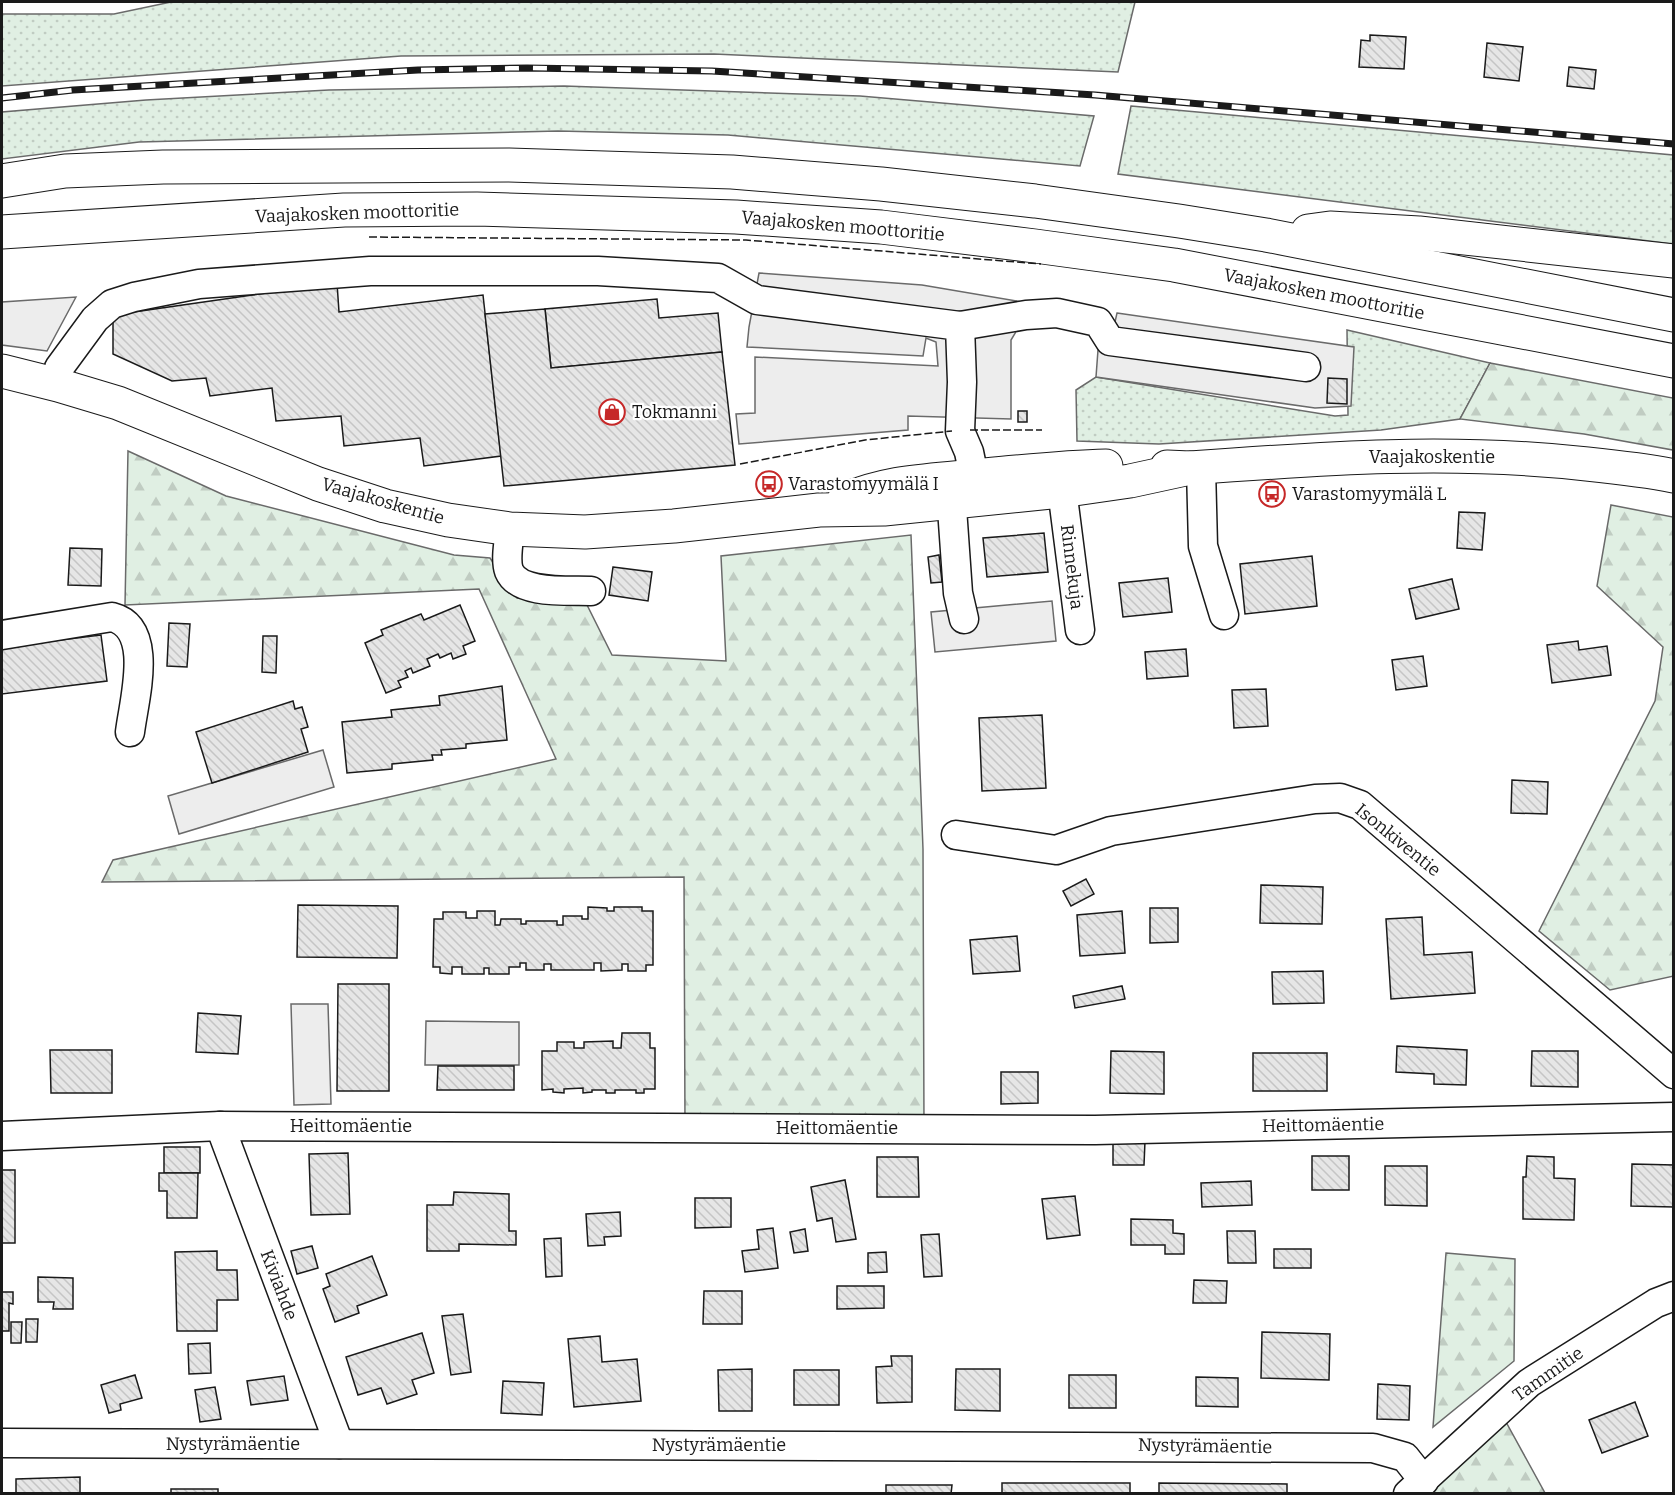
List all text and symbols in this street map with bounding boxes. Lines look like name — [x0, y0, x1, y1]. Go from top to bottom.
street label: Vaajakosken moottoritie — [255, 198, 459, 228]
street label: Vaajakosken moottoritie — [740, 206, 946, 246]
street label: Vaajakosken moottoritie — [1222, 264, 1426, 324]
shop icon: Tokmanni — [597, 397, 627, 427]
place label: Tokmanni — [632, 401, 717, 423]
street label: Vaajakoskentie — [1369, 446, 1495, 468]
bus stop icon: Varastomyymälä I — [754, 469, 784, 499]
street label: Vaajakoskentie — [319, 473, 447, 529]
place label: Varastomyymälä I — [788, 473, 939, 495]
bus stop icon: Varastomyymälä L — [1257, 479, 1287, 509]
place label: Varastomyymälä L — [1292, 483, 1447, 505]
street label: Rinnekuja — [1056, 523, 1088, 611]
street label: Isonkiventie — [1351, 799, 1445, 881]
street label: Heittomäentie — [1262, 1113, 1384, 1137]
street label: Heittomäentie — [290, 1115, 412, 1137]
street label: Heittomäentie — [776, 1117, 898, 1139]
street label: Kiviahde — [256, 1247, 302, 1323]
street label: Tammitie — [1509, 1342, 1587, 1406]
street label: Nystyrämäentie — [166, 1433, 300, 1455]
street label: Nystyrämäentie — [652, 1434, 786, 1456]
street label: Nystyrämäentie — [1138, 1434, 1272, 1458]

